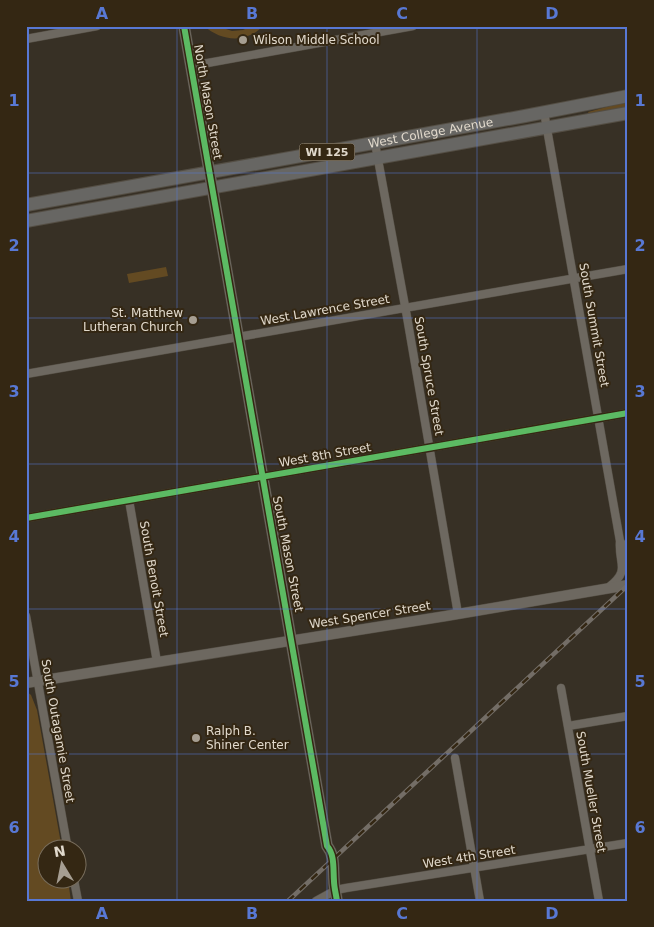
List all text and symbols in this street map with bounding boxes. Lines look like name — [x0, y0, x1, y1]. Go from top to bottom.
text: A — [96, 4, 109, 23]
text: B — [246, 4, 258, 23]
text: C — [396, 4, 408, 23]
text: D — [545, 4, 559, 23]
place label: Wilson Middle School — [253, 33, 380, 47]
marker: Wilson Middle School — [237, 34, 249, 46]
street label: North Mason Street — [191, 43, 225, 161]
text: 1 — [8, 91, 20, 110]
text: 1 — [634, 91, 646, 110]
street label: West College Avenue — [367, 115, 494, 151]
road number: WI 125 — [300, 144, 354, 160]
text: 2 — [8, 236, 20, 255]
text: 2 — [634, 236, 646, 255]
street label: South Summit Street — [576, 262, 612, 388]
street label: West Lawrence Street — [259, 292, 391, 328]
place label: St. Matthew Lutheran Church — [83, 306, 183, 334]
marker: St. Matthew Lutheran Church — [187, 314, 199, 326]
street label: South Spruce Street — [412, 315, 446, 437]
text: 3 — [8, 382, 20, 401]
text: 3 — [634, 382, 646, 401]
street label: West 8th Street — [278, 440, 373, 470]
street label: South Mason Street — [270, 495, 306, 613]
street label: South Benoit Street — [137, 520, 171, 638]
text: 4 — [8, 527, 20, 546]
text: 4 — [634, 527, 646, 546]
street label: West Spencer Street — [308, 598, 432, 632]
street label: South Outagamie Street — [38, 658, 78, 804]
text: 5 — [8, 672, 20, 691]
text: 5 — [634, 672, 646, 691]
place label: Ralph B. Shiner Center — [206, 724, 289, 752]
street label: South Mueller Street — [573, 730, 609, 854]
marker: Ralph B. Shiner Center — [190, 732, 202, 744]
text: 6 — [8, 818, 20, 837]
text: 6 — [634, 818, 646, 837]
north arrow — [38, 840, 88, 890]
text: N — [53, 842, 67, 860]
street label: West 4th Street — [422, 843, 517, 871]
text: A — [96, 904, 109, 923]
text: B — [246, 904, 258, 923]
text: C — [396, 904, 408, 923]
text: D — [545, 904, 559, 923]

